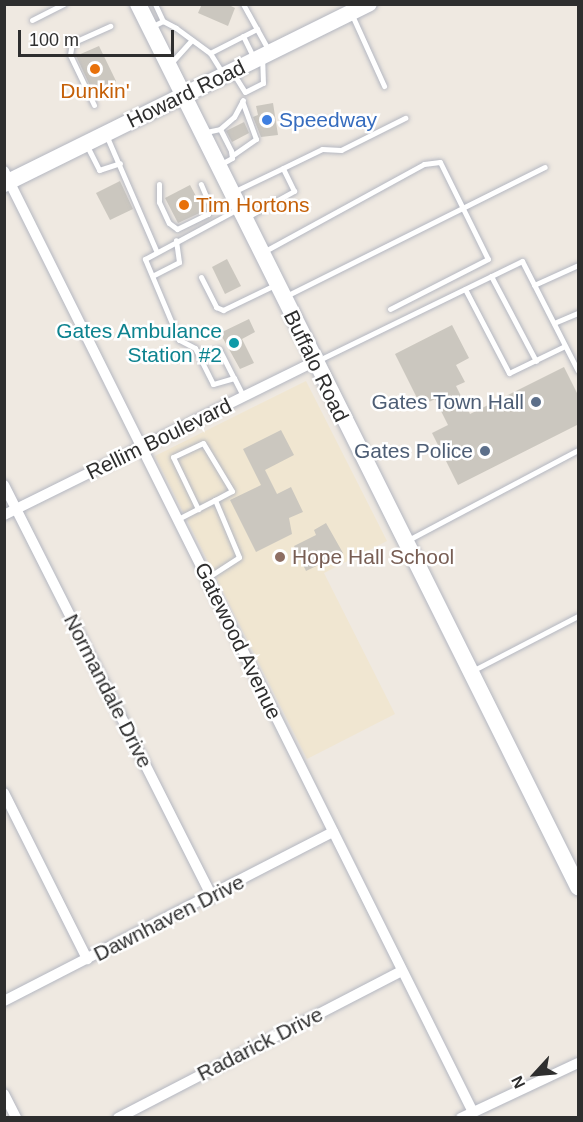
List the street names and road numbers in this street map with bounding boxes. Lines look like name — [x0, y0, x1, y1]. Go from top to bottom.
street label: Howard Road — [123, 55, 249, 133]
street label: Buffalo Road — [278, 306, 354, 426]
street label: Rellim Boulevard — [82, 393, 236, 485]
street label: Gatewood Avenue — [189, 558, 287, 724]
street label: Normandale Drive — [58, 610, 158, 772]
street label: Dawnhaven Drive — [89, 869, 249, 967]
street label: Radarick Drive — [193, 1002, 327, 1086]

